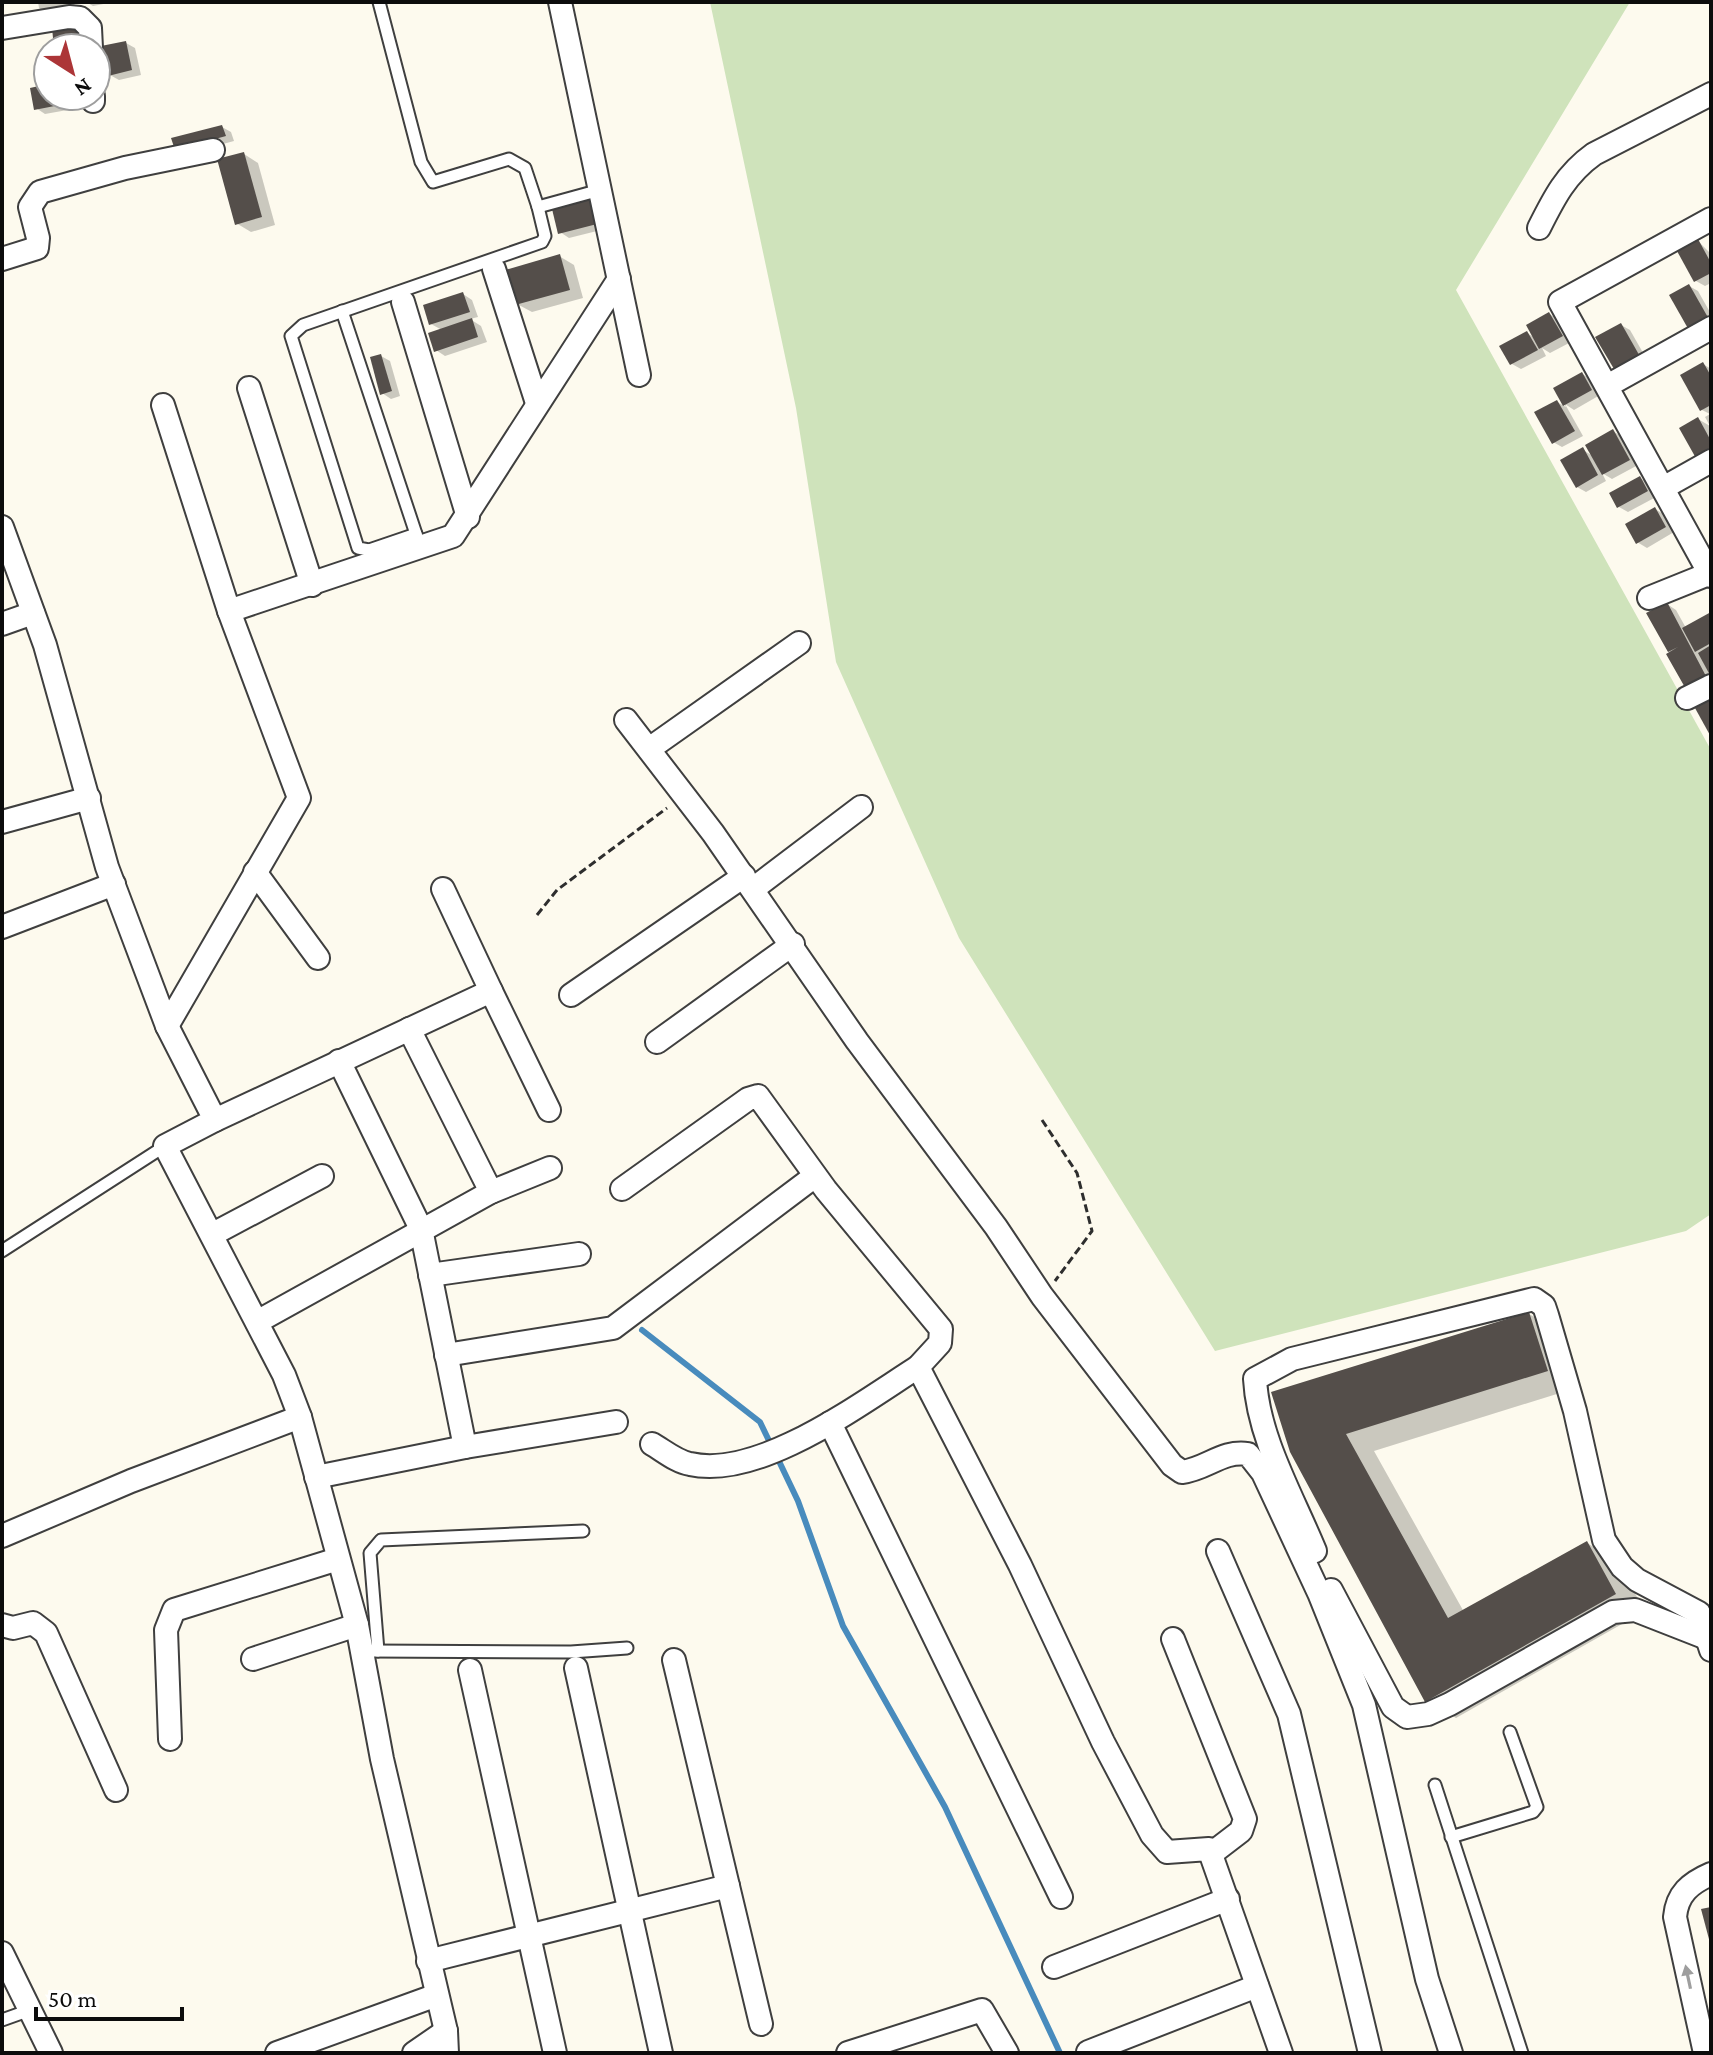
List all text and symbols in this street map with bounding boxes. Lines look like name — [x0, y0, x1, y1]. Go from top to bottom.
north arrow — [32, 32, 112, 112]
text: N — [70, 73, 97, 102]
one-way arrow — [1681, 1964, 1694, 1989]
scale bar — [36, 1971, 182, 2021]
text: 50 m — [48, 1985, 97, 2012]

